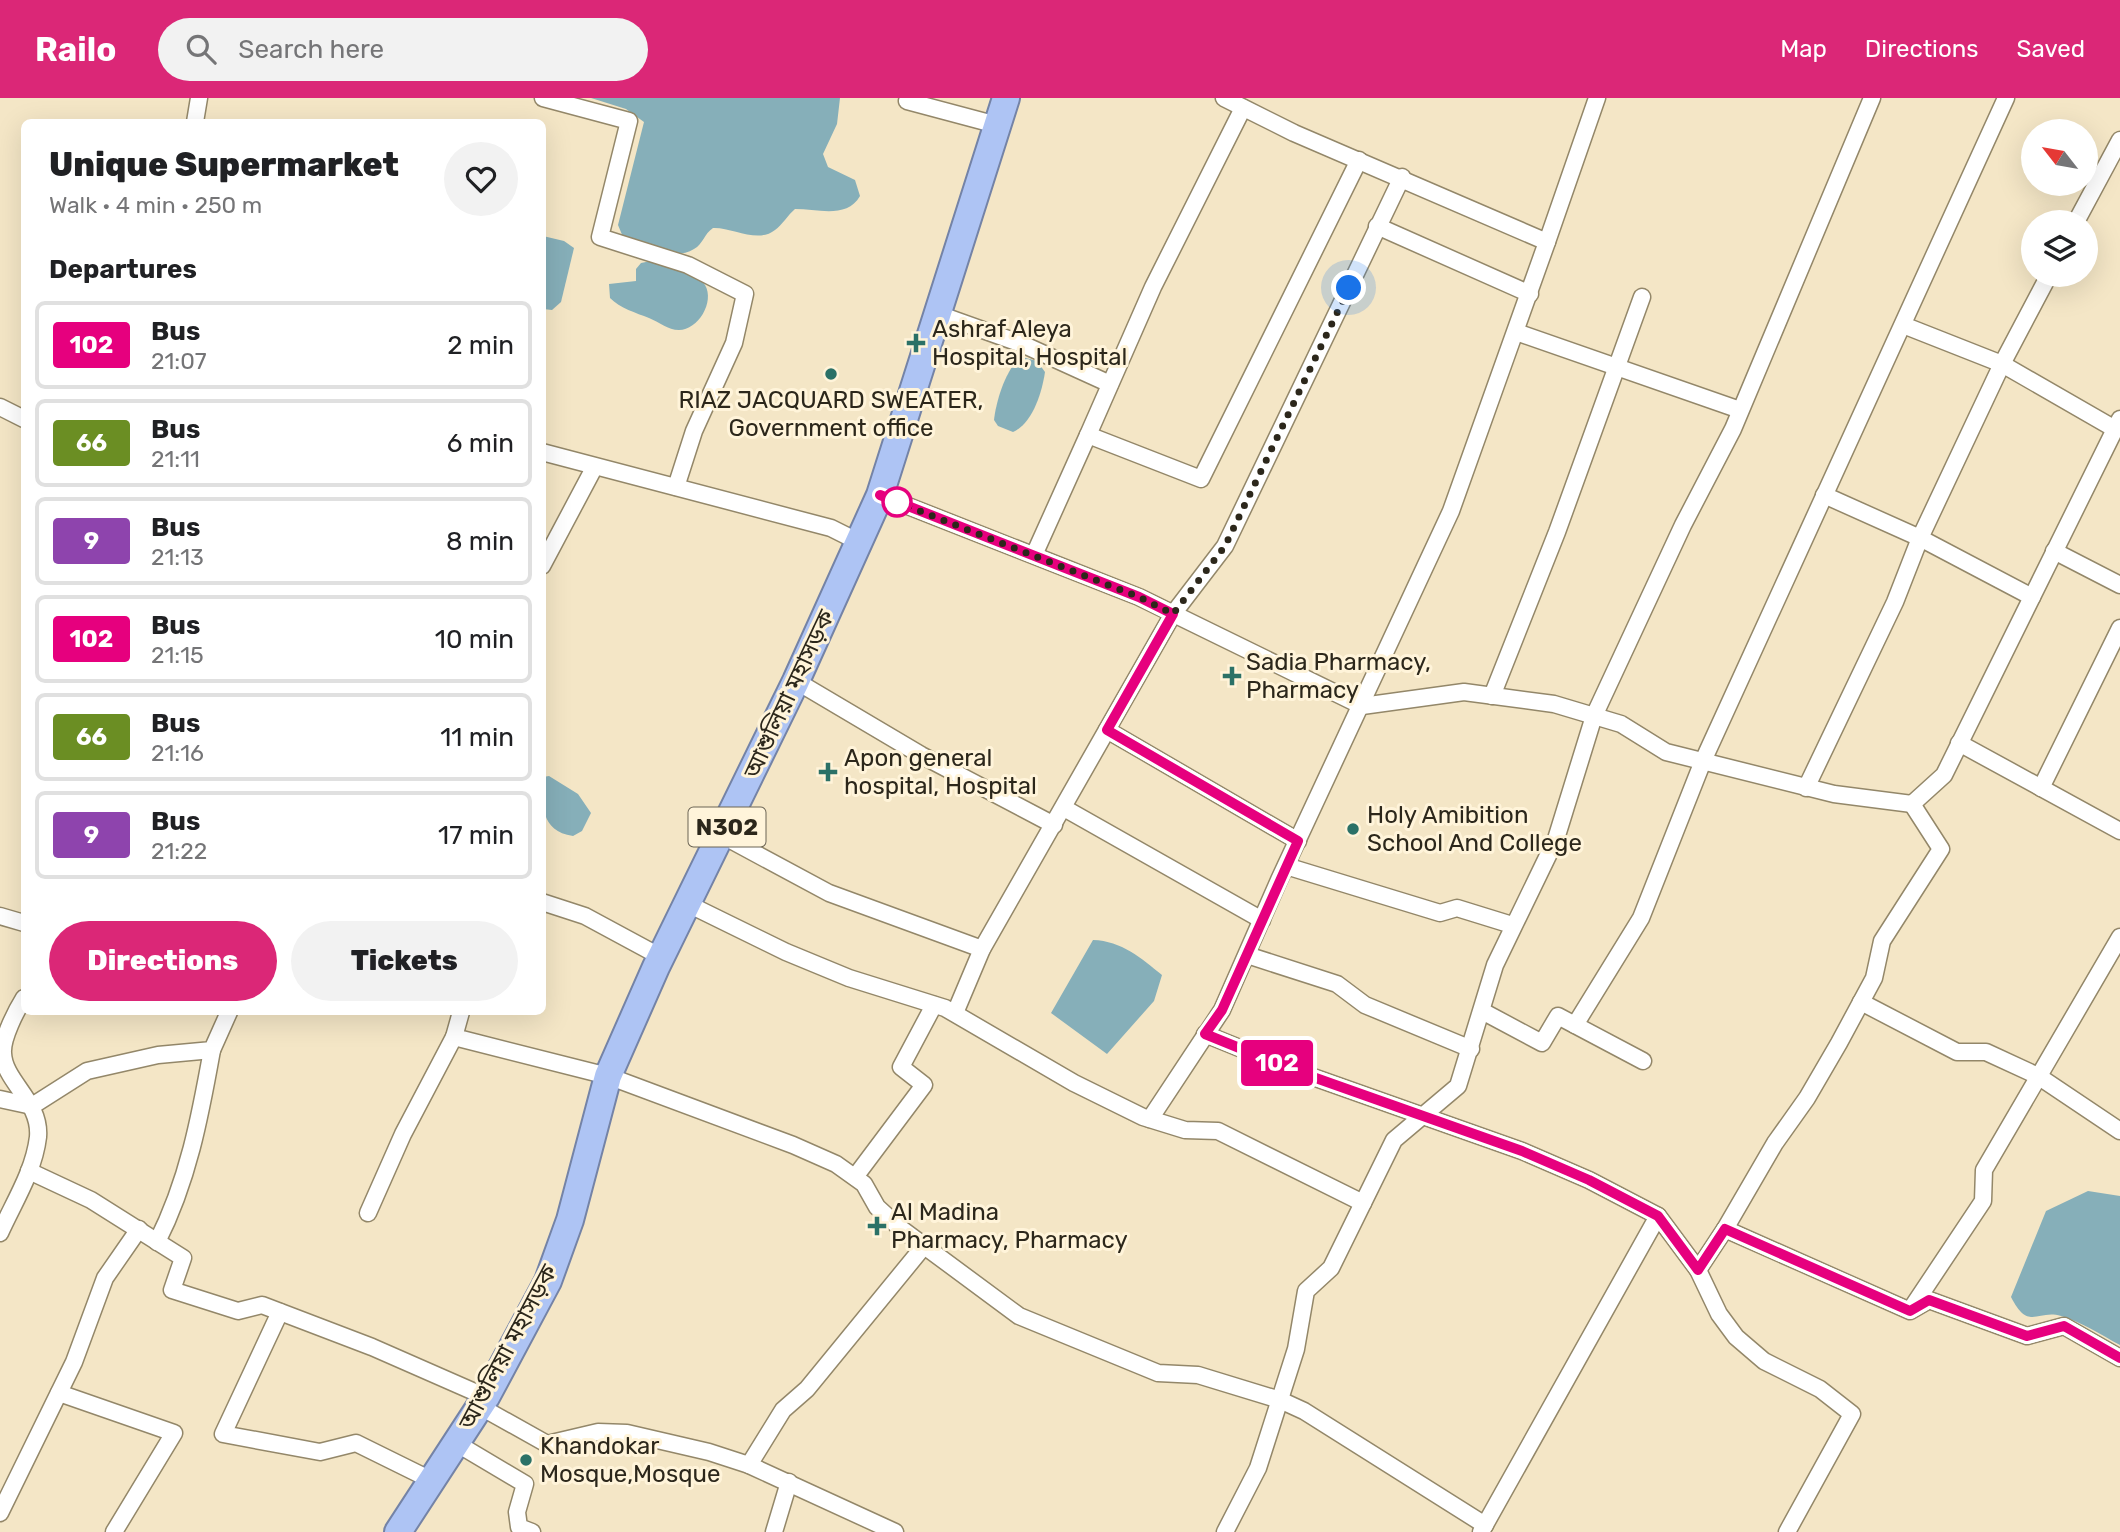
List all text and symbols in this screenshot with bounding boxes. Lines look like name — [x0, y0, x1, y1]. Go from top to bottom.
search box — [158, 18, 648, 81]
text: Railo — [35, 30, 116, 69]
icon: search — [182, 30, 220, 68]
text: Search here — [238, 34, 384, 65]
text: Map — [1780, 35, 1827, 63]
text: Directions — [1865, 35, 1978, 63]
text: Saved — [2016, 35, 2085, 63]
north arrow — [2021, 119, 2098, 196]
map controls — [2021, 119, 2098, 287]
button: heart — [444, 142, 518, 216]
text: Unique Supermarket — [49, 145, 399, 184]
text: Walk · 4 min · 250 m — [49, 191, 262, 219]
button: layers — [2021, 210, 2098, 287]
text: Departures — [49, 254, 197, 285]
your location — [1331, 270, 1366, 305]
place label: Ashraf Aleya Hospital, Hospital — [932, 315, 1127, 371]
text: Bus — [151, 316, 200, 347]
text: 2 min — [447, 330, 514, 361]
text: 102 — [70, 331, 113, 359]
marker: Ashraf Aleya Hospital, Hospital — [906, 333, 926, 353]
text: 21:07 — [151, 347, 207, 375]
marker: RIAZ JACQUARD SWEATER, Government office — [823, 366, 839, 382]
place label: RIAZ JACQUARD SWEATER, Government office — [678, 386, 984, 442]
text: Bus — [151, 414, 200, 445]
text: 6 min — [447, 428, 514, 459]
text: 66 — [76, 429, 107, 457]
text: 21:11 — [151, 445, 200, 473]
unlabelled marker — [882, 487, 912, 517]
text: Bus — [151, 512, 200, 543]
text: 8 min — [446, 526, 514, 557]
text: 9 — [84, 527, 99, 555]
text: 21:13 — [151, 543, 204, 571]
street label: আশুলিয়া মহাসড়ক — [737, 605, 841, 784]
text: Bus — [151, 610, 200, 641]
text: 10 min — [435, 624, 514, 655]
text: 102 — [70, 625, 113, 653]
text: 21:15 — [151, 641, 204, 669]
place label: Sadia Pharmacy, Pharmacy — [1246, 648, 1431, 704]
marker: Sadia Pharmacy, Pharmacy — [1224, 668, 1240, 684]
text: Bus — [151, 708, 200, 739]
text: 11 min — [440, 722, 514, 753]
text: 66 — [76, 723, 107, 751]
text: 21:16 — [151, 739, 204, 767]
place label: Apon general hospital, Hospital — [844, 744, 1037, 800]
marker: Apon general hospital, Hospital — [818, 762, 838, 782]
place label: Holy Amibition School And College — [1367, 801, 1582, 857]
text: Bus — [151, 806, 200, 837]
road number: N302 — [688, 807, 766, 846]
text: 17 min — [438, 820, 514, 851]
text: 9 — [84, 821, 99, 849]
marker: Holy Amibition School And College — [1345, 821, 1361, 837]
text: 21:22 — [151, 837, 207, 865]
button: Directions — [49, 921, 277, 1001]
button: Tickets — [291, 921, 518, 1001]
line badge: 102 — [1237, 1040, 1317, 1086]
text: 102 — [1255, 1049, 1299, 1077]
place label: Al Madina Pharmacy, Pharmacy — [891, 1198, 1128, 1254]
marker: Al Madina Pharmacy, Pharmacy — [869, 1218, 885, 1234]
street label: আশুলিয়া মহাসড়ক — [452, 1259, 563, 1435]
place label: Khandokar Mosque,Mosque — [540, 1432, 720, 1488]
marker: Khandokar Mosque,Mosque — [518, 1452, 534, 1468]

